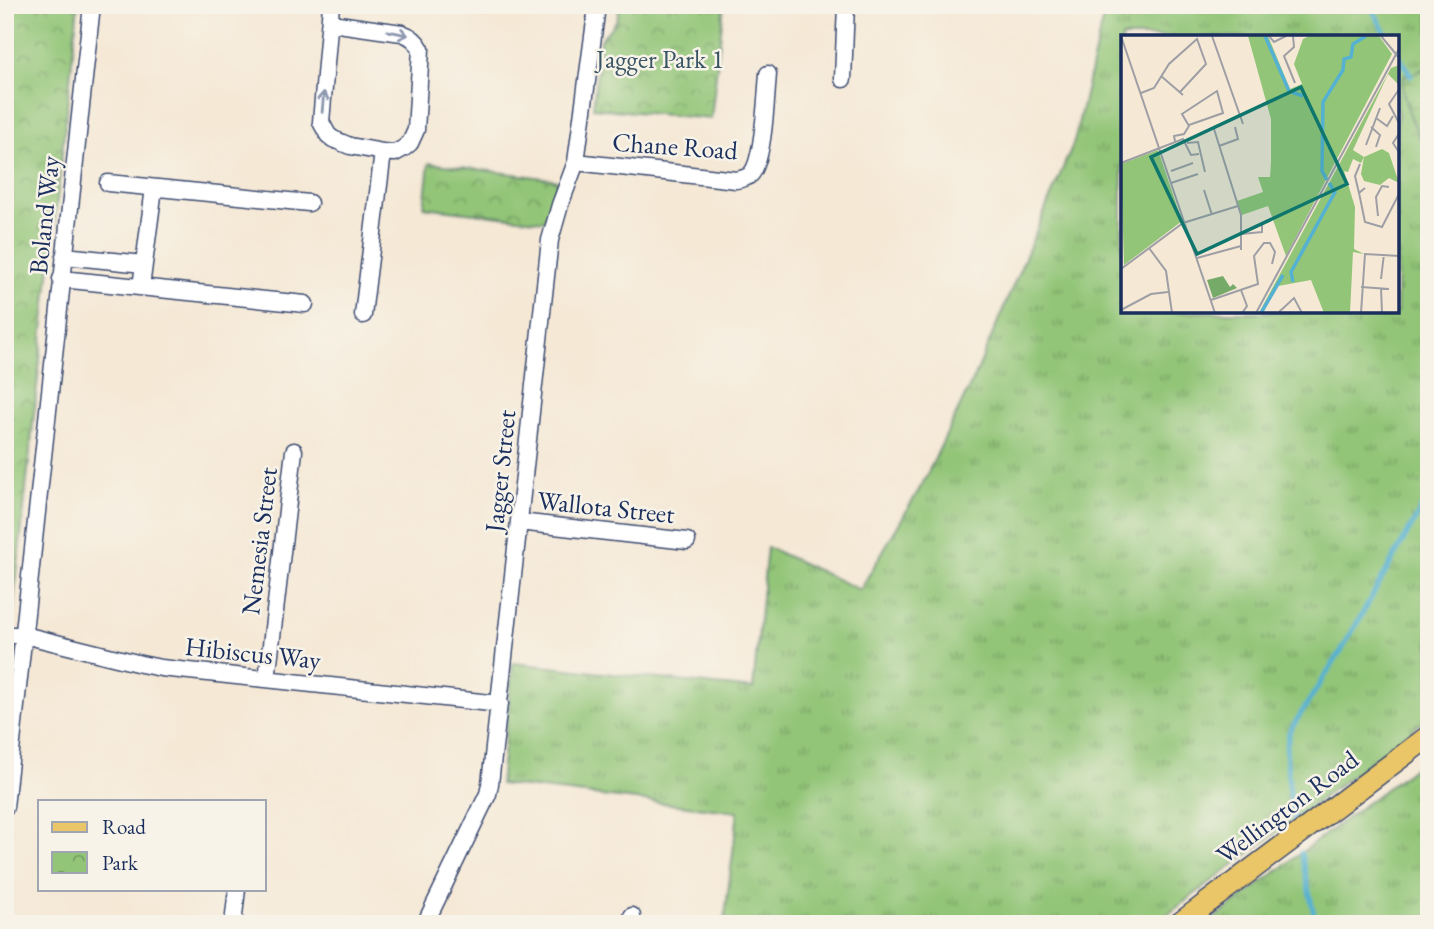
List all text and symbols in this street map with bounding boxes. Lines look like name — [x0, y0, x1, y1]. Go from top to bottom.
one-way arrow — [386, 27, 409, 41]
inset map — [1121, 35, 1399, 313]
park label: Jagger Park 1 — [594, 42, 724, 76]
one-way arrow — [317, 92, 330, 114]
street label: Chane Road — [611, 125, 740, 167]
street label: Boland Way — [21, 153, 67, 276]
street label: Jagger Street — [476, 408, 523, 536]
street label: Nemesia Street — [233, 465, 285, 617]
street label: Wallota Street — [536, 483, 676, 531]
street label: Hibiscus Way — [183, 629, 323, 677]
street label: Wellington Road — [1209, 742, 1366, 872]
legend — [38, 800, 266, 890]
text: Road — [102, 813, 146, 840]
text: Park — [102, 849, 139, 876]

